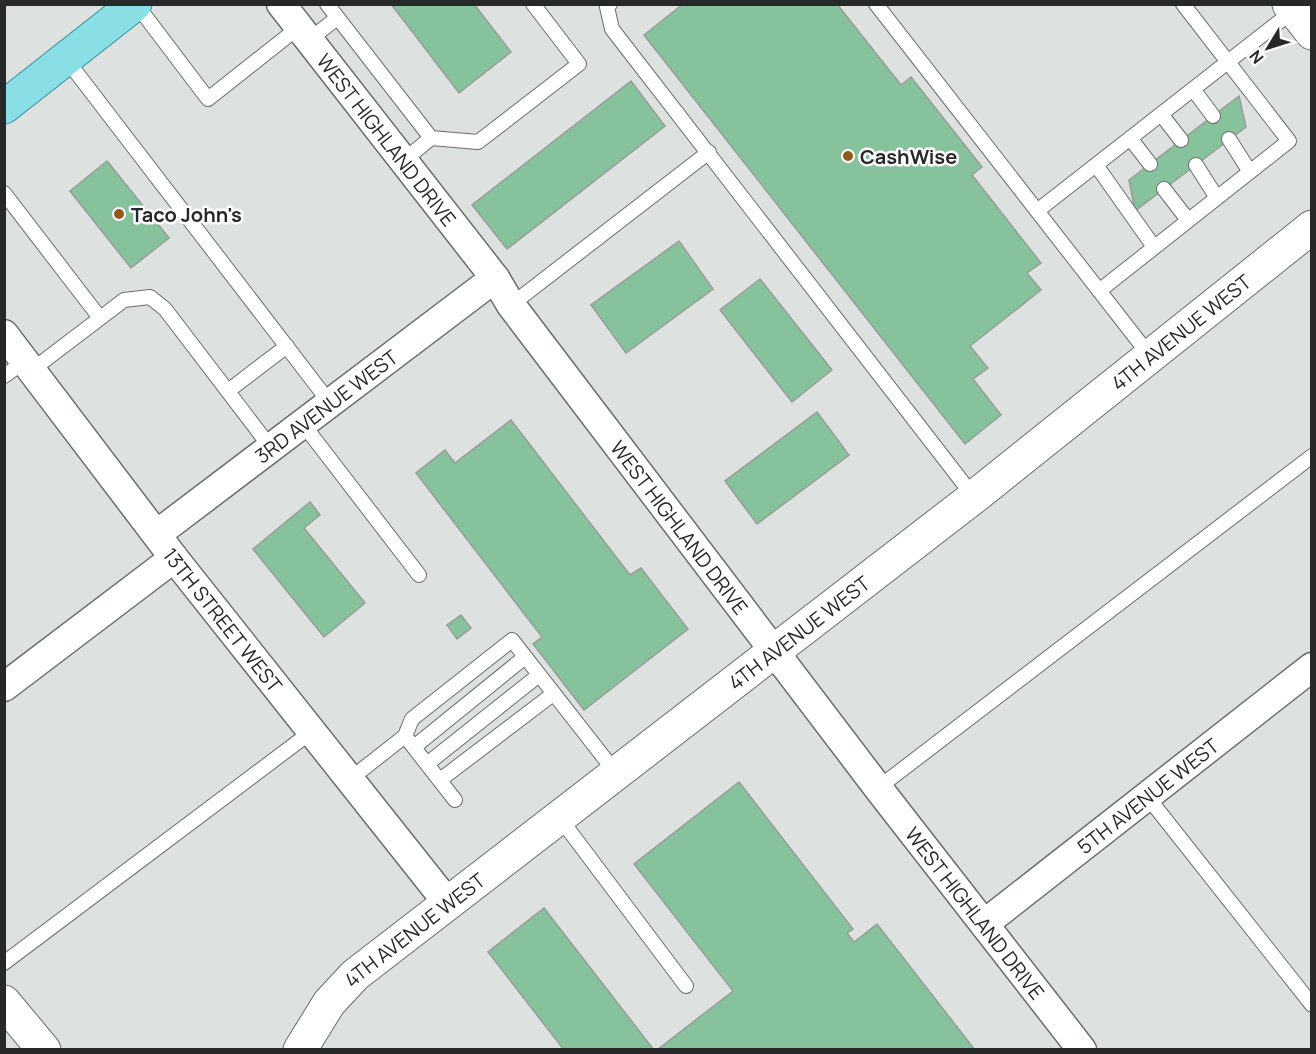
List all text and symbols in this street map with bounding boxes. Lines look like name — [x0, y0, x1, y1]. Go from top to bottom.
north arrow — [1238, 18, 1298, 78]
text: N — [1244, 46, 1268, 69]
street label: WEST HIGHLAND DRIVE — [311, 48, 463, 231]
place label: CashWise — [860, 143, 957, 170]
marker: CashWise — [841, 149, 855, 163]
place label: Taco John's — [131, 201, 242, 228]
marker: Taco John's — [112, 207, 126, 221]
street label: 4TH AVENUE WEST — [1105, 268, 1256, 396]
street label: 3RD AVENUE WEST — [249, 343, 403, 469]
street label: WEST HIGHLAND DRIVE — [605, 435, 755, 620]
street label: 13TH STREET WEST — [157, 542, 289, 698]
street label: 4TH AVENUE WEST — [722, 569, 875, 696]
street label: 5TH AVENUE WEST — [1071, 732, 1224, 860]
street label: WEST HIGHLAND DRIVE — [900, 821, 1051, 1005]
street label: 4TH AVENUE WEST — [337, 866, 490, 993]

